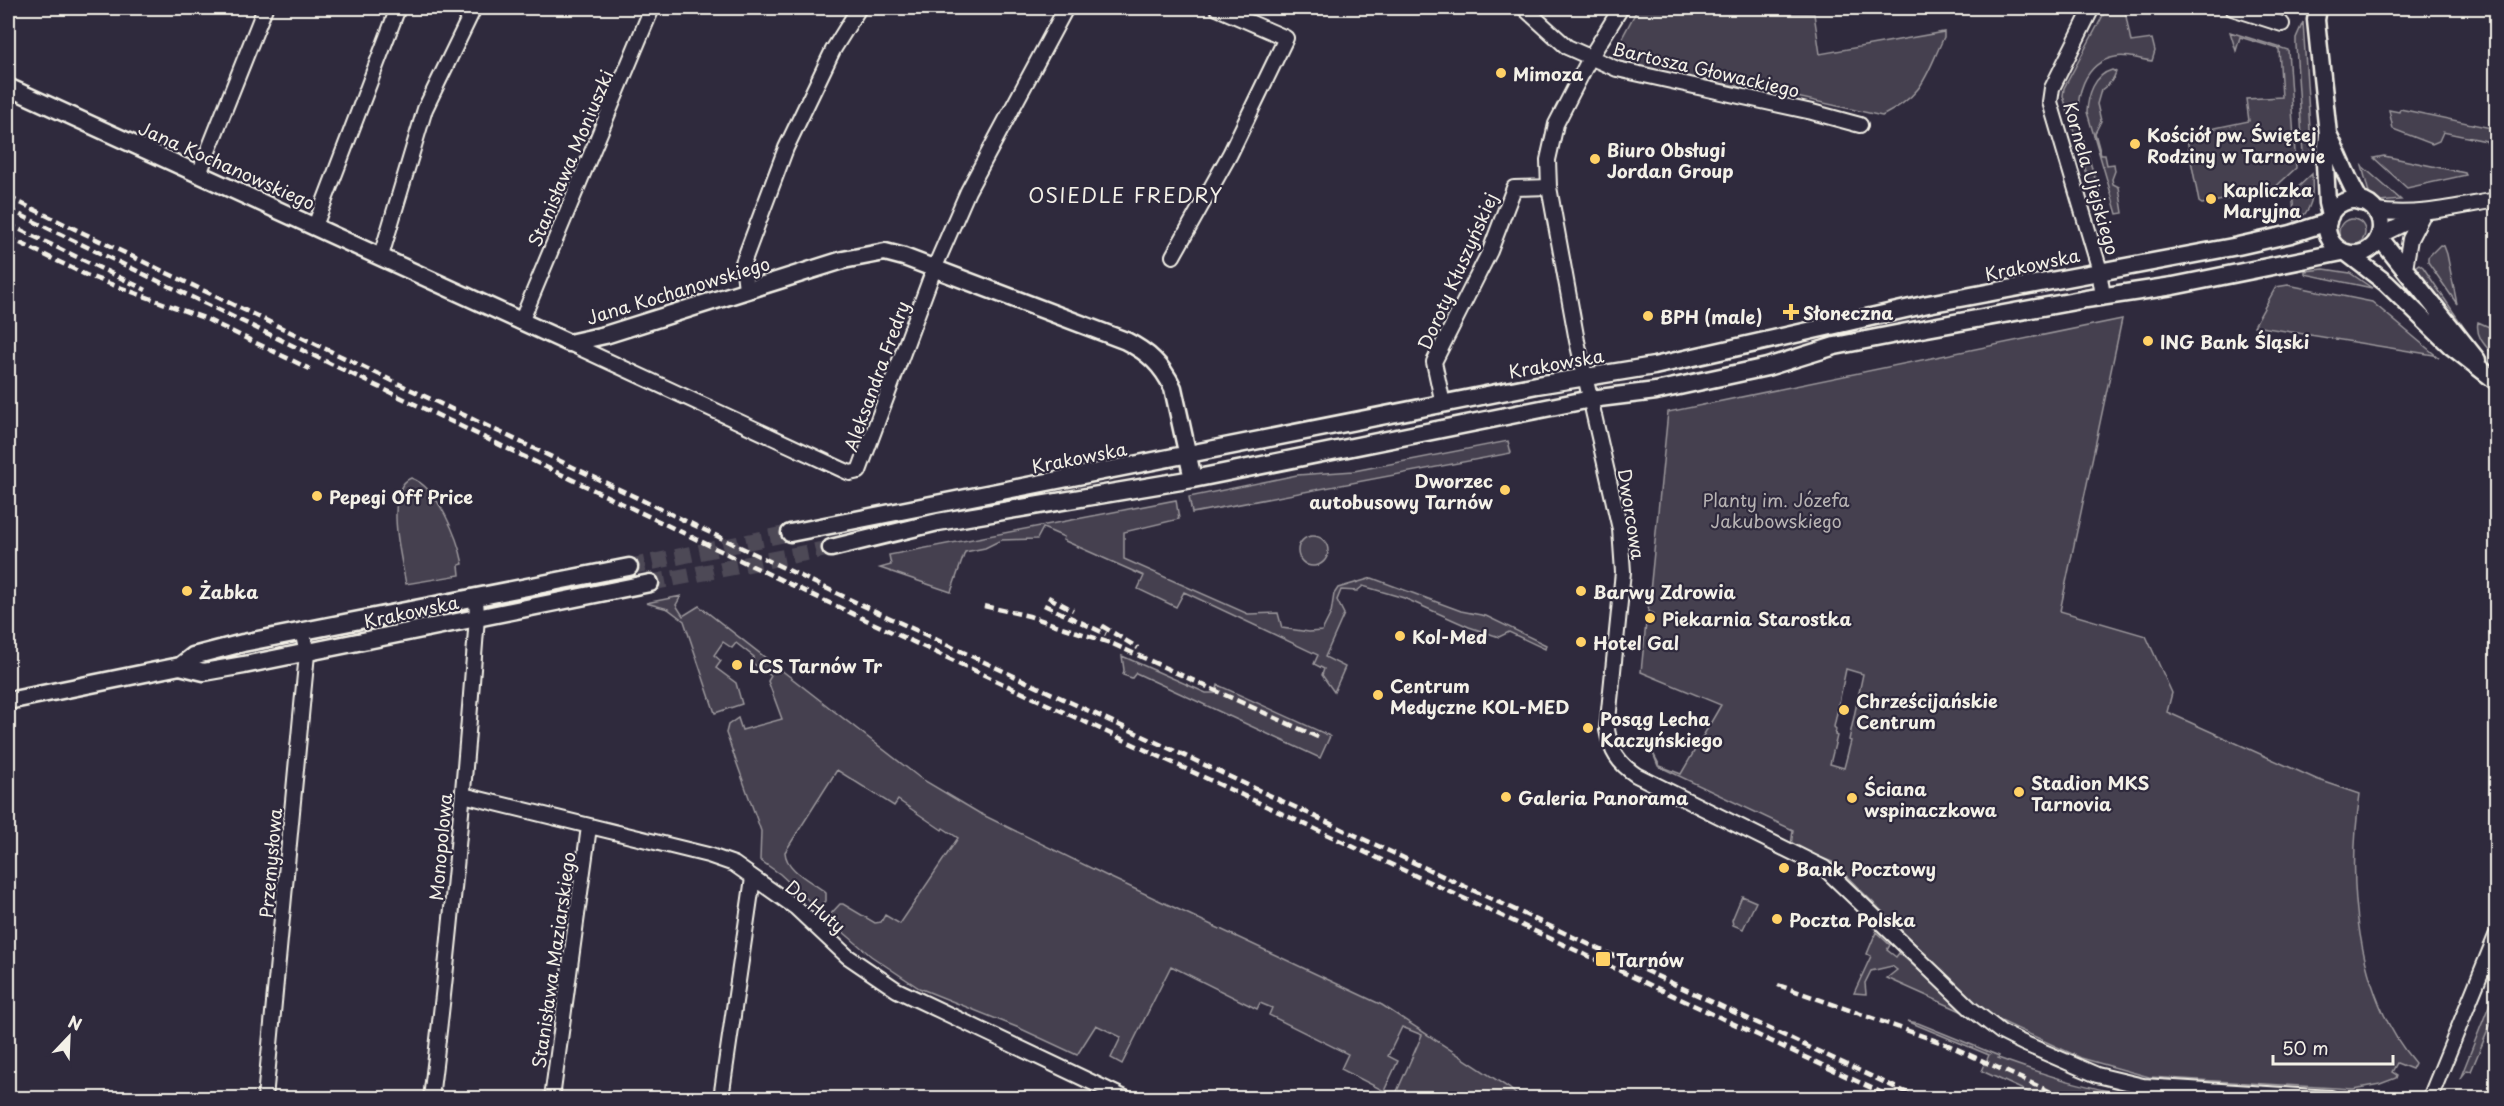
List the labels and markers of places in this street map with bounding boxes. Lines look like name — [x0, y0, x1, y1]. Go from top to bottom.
place label: Mimoza — [1513, 60, 1583, 87]
marker: Mimoza — [1494, 66, 1508, 80]
place label: Kościół pw. Świętej Rodziny w Tarnowie — [2147, 121, 2325, 169]
place label: Biuro Obsługi Jordan Group — [1607, 136, 1734, 184]
marker: Kościół pw. Świętej Rodziny w Tarnowie — [2128, 137, 2142, 151]
marker: Biuro Obsługi Jordan Group — [1588, 152, 1602, 166]
place label: Kapliczka Maryjna — [2223, 176, 2313, 224]
marker: Kapliczka Maryjna — [2204, 192, 2218, 206]
place label: Słoneczna — [1803, 299, 1894, 326]
place label: BPH (male) — [1660, 303, 1762, 330]
marker: Słoneczna — [1784, 305, 1798, 319]
marker: BPH (male) — [1641, 309, 1655, 323]
place label: ING Bank Śląski — [2160, 328, 2309, 355]
marker: ING Bank Śląski — [2141, 334, 2155, 348]
place label: Dworzec autobusowy Tarnów — [1309, 467, 1493, 515]
place label: Pepegi Off Price — [329, 483, 473, 510]
marker: Dworzec autobusowy Tarnów — [1498, 483, 1512, 497]
marker: Pepegi Off Price — [310, 489, 324, 503]
place label: Żabka — [199, 578, 258, 605]
place label: Barwy Zdrowia — [1593, 578, 1736, 605]
marker: Żabka — [180, 584, 194, 598]
marker: Barwy Zdrowia — [1574, 584, 1588, 598]
place label: Piekarnia Starostka — [1662, 605, 1852, 632]
marker: Piekarnia Starostka — [1643, 611, 1657, 625]
place label: Kol-Med — [1412, 623, 1487, 650]
marker: Kol-Med — [1393, 629, 1407, 643]
place label: Hotel Gal — [1593, 629, 1679, 656]
marker: Hotel Gal — [1574, 635, 1588, 649]
place label: LCS Tarnów Tr — [749, 652, 883, 679]
marker: LCS Tarnów Tr — [730, 658, 744, 672]
place label: Centrum Medyczne KOL-MED — [1390, 672, 1570, 720]
place label: Chrześcijańskie Centrum — [1856, 687, 1998, 735]
marker: Centrum Medyczne KOL-MED — [1371, 688, 1385, 702]
marker: Chrześcijańskie Centrum — [1837, 703, 1851, 717]
place label: Posąg Lecha Kaczyńskiego — [1600, 705, 1723, 753]
marker: Posąg Lecha Kaczyńskiego — [1581, 721, 1595, 735]
place label: Stadion MKS Tarnovia — [2031, 769, 2150, 817]
place label: Ściana wspinaczkowa — [1864, 775, 1997, 823]
place label: Galeria Panorama — [1518, 784, 1689, 811]
marker: Stadion MKS Tarnovia — [2012, 785, 2026, 799]
marker: Galeria Panorama — [1499, 790, 1513, 804]
marker: Ściana wspinaczkowa — [1845, 791, 1859, 805]
place label: Bank Pocztowy — [1796, 855, 1936, 882]
marker: Bank Pocztowy — [1777, 861, 1791, 875]
place label: Poczta Polska — [1789, 906, 1916, 933]
marker: Poczta Polska — [1770, 912, 1784, 926]
place label: Tarnów — [1616, 946, 1684, 973]
marker: Tarnów — [1594, 950, 1612, 968]

